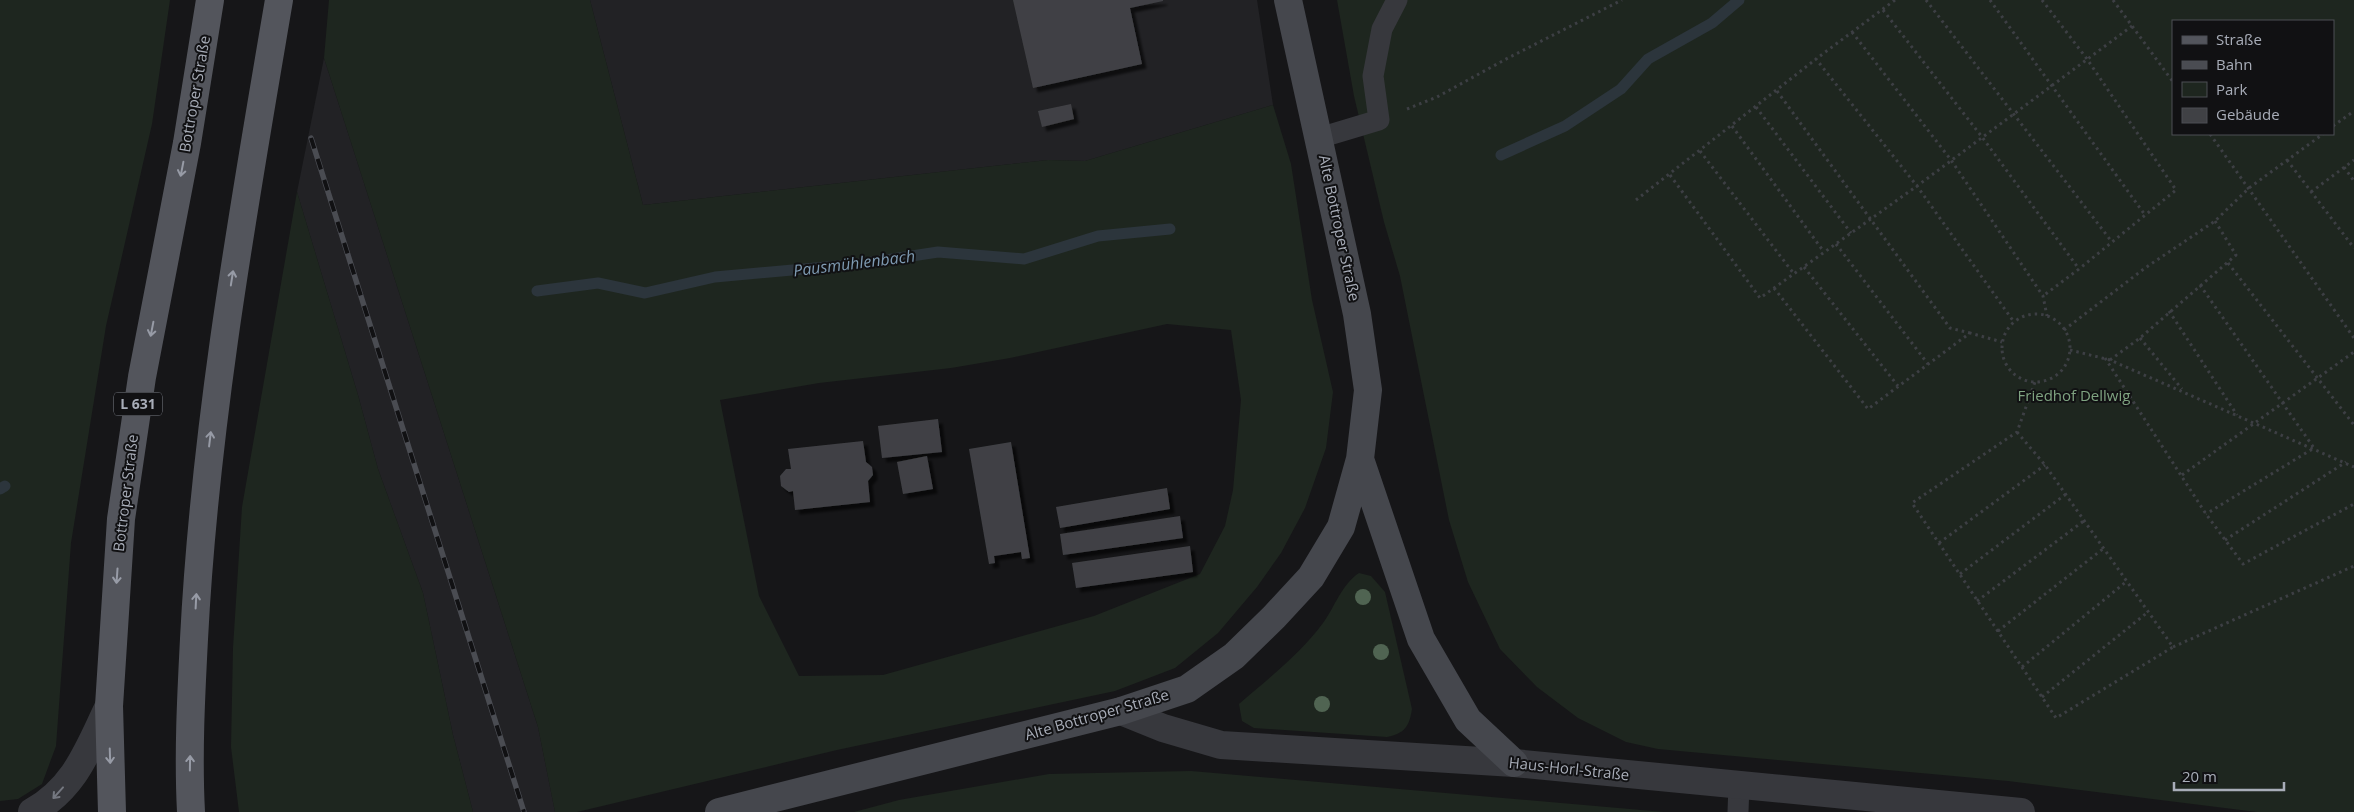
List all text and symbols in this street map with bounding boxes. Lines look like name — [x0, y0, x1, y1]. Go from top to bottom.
legend — [2172, 20, 2334, 135]
text: Straße — [2216, 29, 2262, 49]
street label: Bottroper Straße — [174, 34, 214, 154]
text: Bahn — [2216, 54, 2252, 74]
text: Park — [2216, 79, 2247, 99]
text: Gebäude — [2216, 104, 2280, 124]
street label: Alte Bottroper Straße — [1315, 153, 1365, 303]
one-way arrow — [176, 160, 186, 176]
water label: Pausmühlenbach — [792, 245, 916, 281]
one-way arrow — [228, 270, 238, 286]
one-way arrow — [146, 320, 156, 336]
park label: Friedhof Dellwig — [2018, 385, 2130, 405]
road number: L 631 — [114, 392, 162, 416]
one-way arrow — [205, 431, 215, 447]
street label: Bottroper Straße — [108, 433, 142, 553]
one-way arrow — [112, 568, 122, 584]
one-way arrow — [191, 593, 200, 609]
street label: Alte Bottroper Straße — [1022, 684, 1171, 744]
one-way arrow — [106, 747, 115, 763]
street label: Haus-Horl-Straße — [1508, 752, 1630, 784]
one-way arrow — [185, 756, 195, 772]
scale bar — [2174, 760, 2284, 792]
text: 20 m — [2182, 766, 2217, 786]
one-way arrow — [52, 786, 64, 799]

